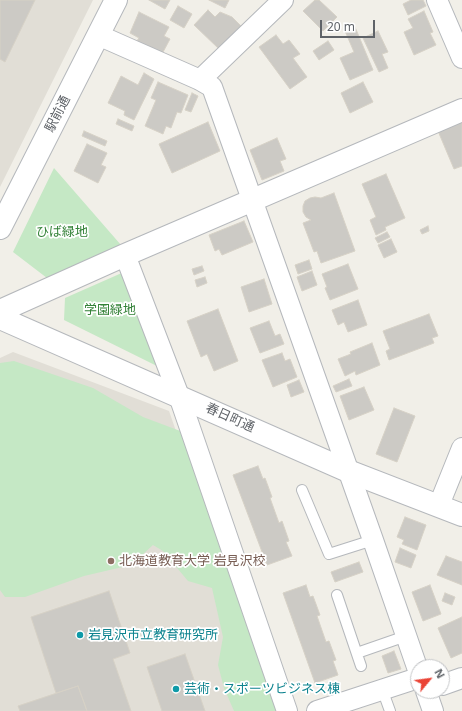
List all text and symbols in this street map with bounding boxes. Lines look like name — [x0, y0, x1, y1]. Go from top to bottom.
scale bar — [322, 12, 377, 38]
text: 20 m — [327, 18, 355, 35]
street label: 駅前通 — [42, 93, 74, 135]
park label: ひば緑地 — [36, 224, 88, 240]
park label: 学園緑地 — [84, 302, 136, 318]
street label: 春日町通 — [203, 400, 257, 436]
place label: 北海道教育大学 岩見沢校 — [119, 553, 265, 569]
marker: 北海道教育大学 岩見沢校 — [106, 556, 116, 566]
place label: 岩見沢市立教育研究所 — [88, 627, 218, 643]
marker: 岩見沢市立教育研究所 — [75, 630, 85, 640]
north arrow — [410, 659, 450, 699]
text: N — [431, 666, 449, 681]
place label: 芸術・スポーツビジネス棟 — [184, 681, 340, 697]
marker: 芸術・スポーツビジネス棟 — [171, 684, 181, 694]

